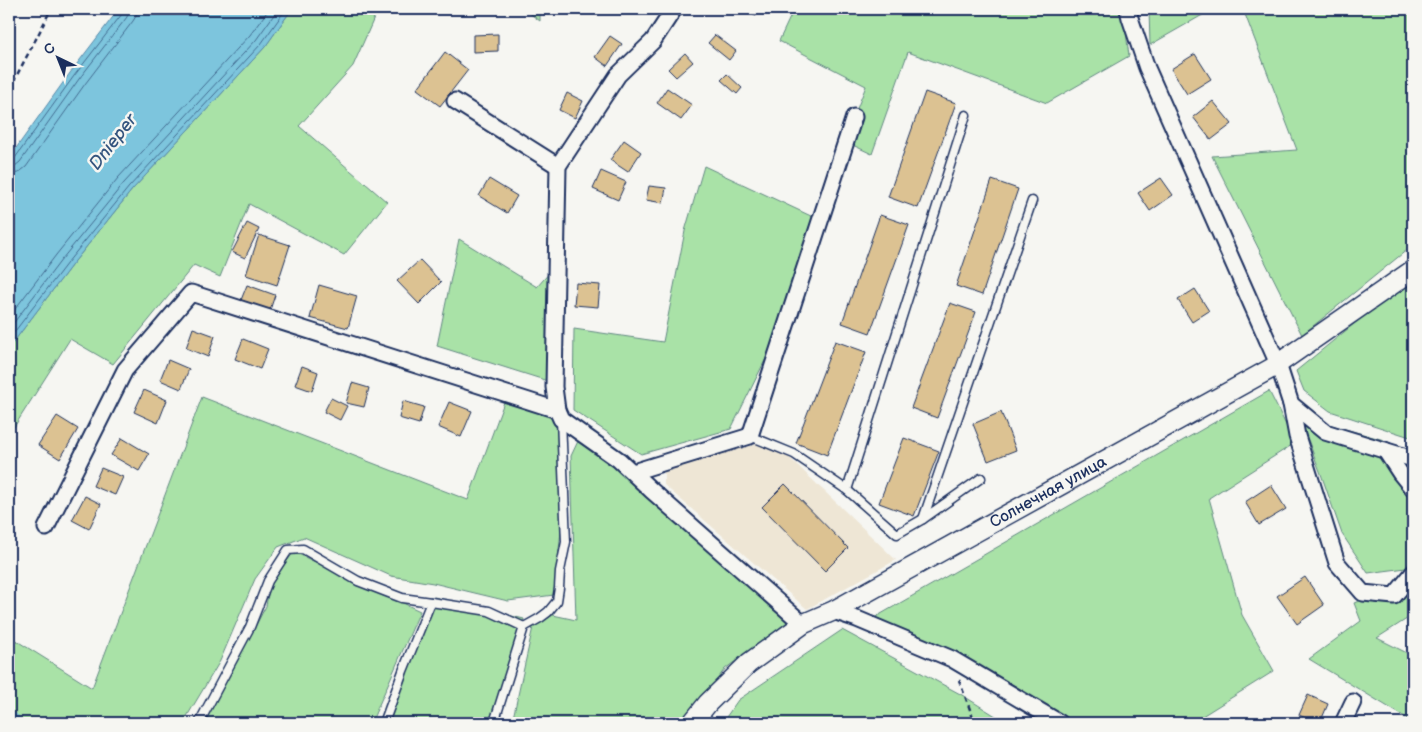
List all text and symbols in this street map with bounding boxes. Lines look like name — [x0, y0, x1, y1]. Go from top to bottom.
north arrow — [32, 32, 82, 82]
text: С — [40, 39, 59, 58]
water label: Dnieper — [85, 109, 142, 174]
street label: Солнечная улица — [986, 452, 1110, 532]

